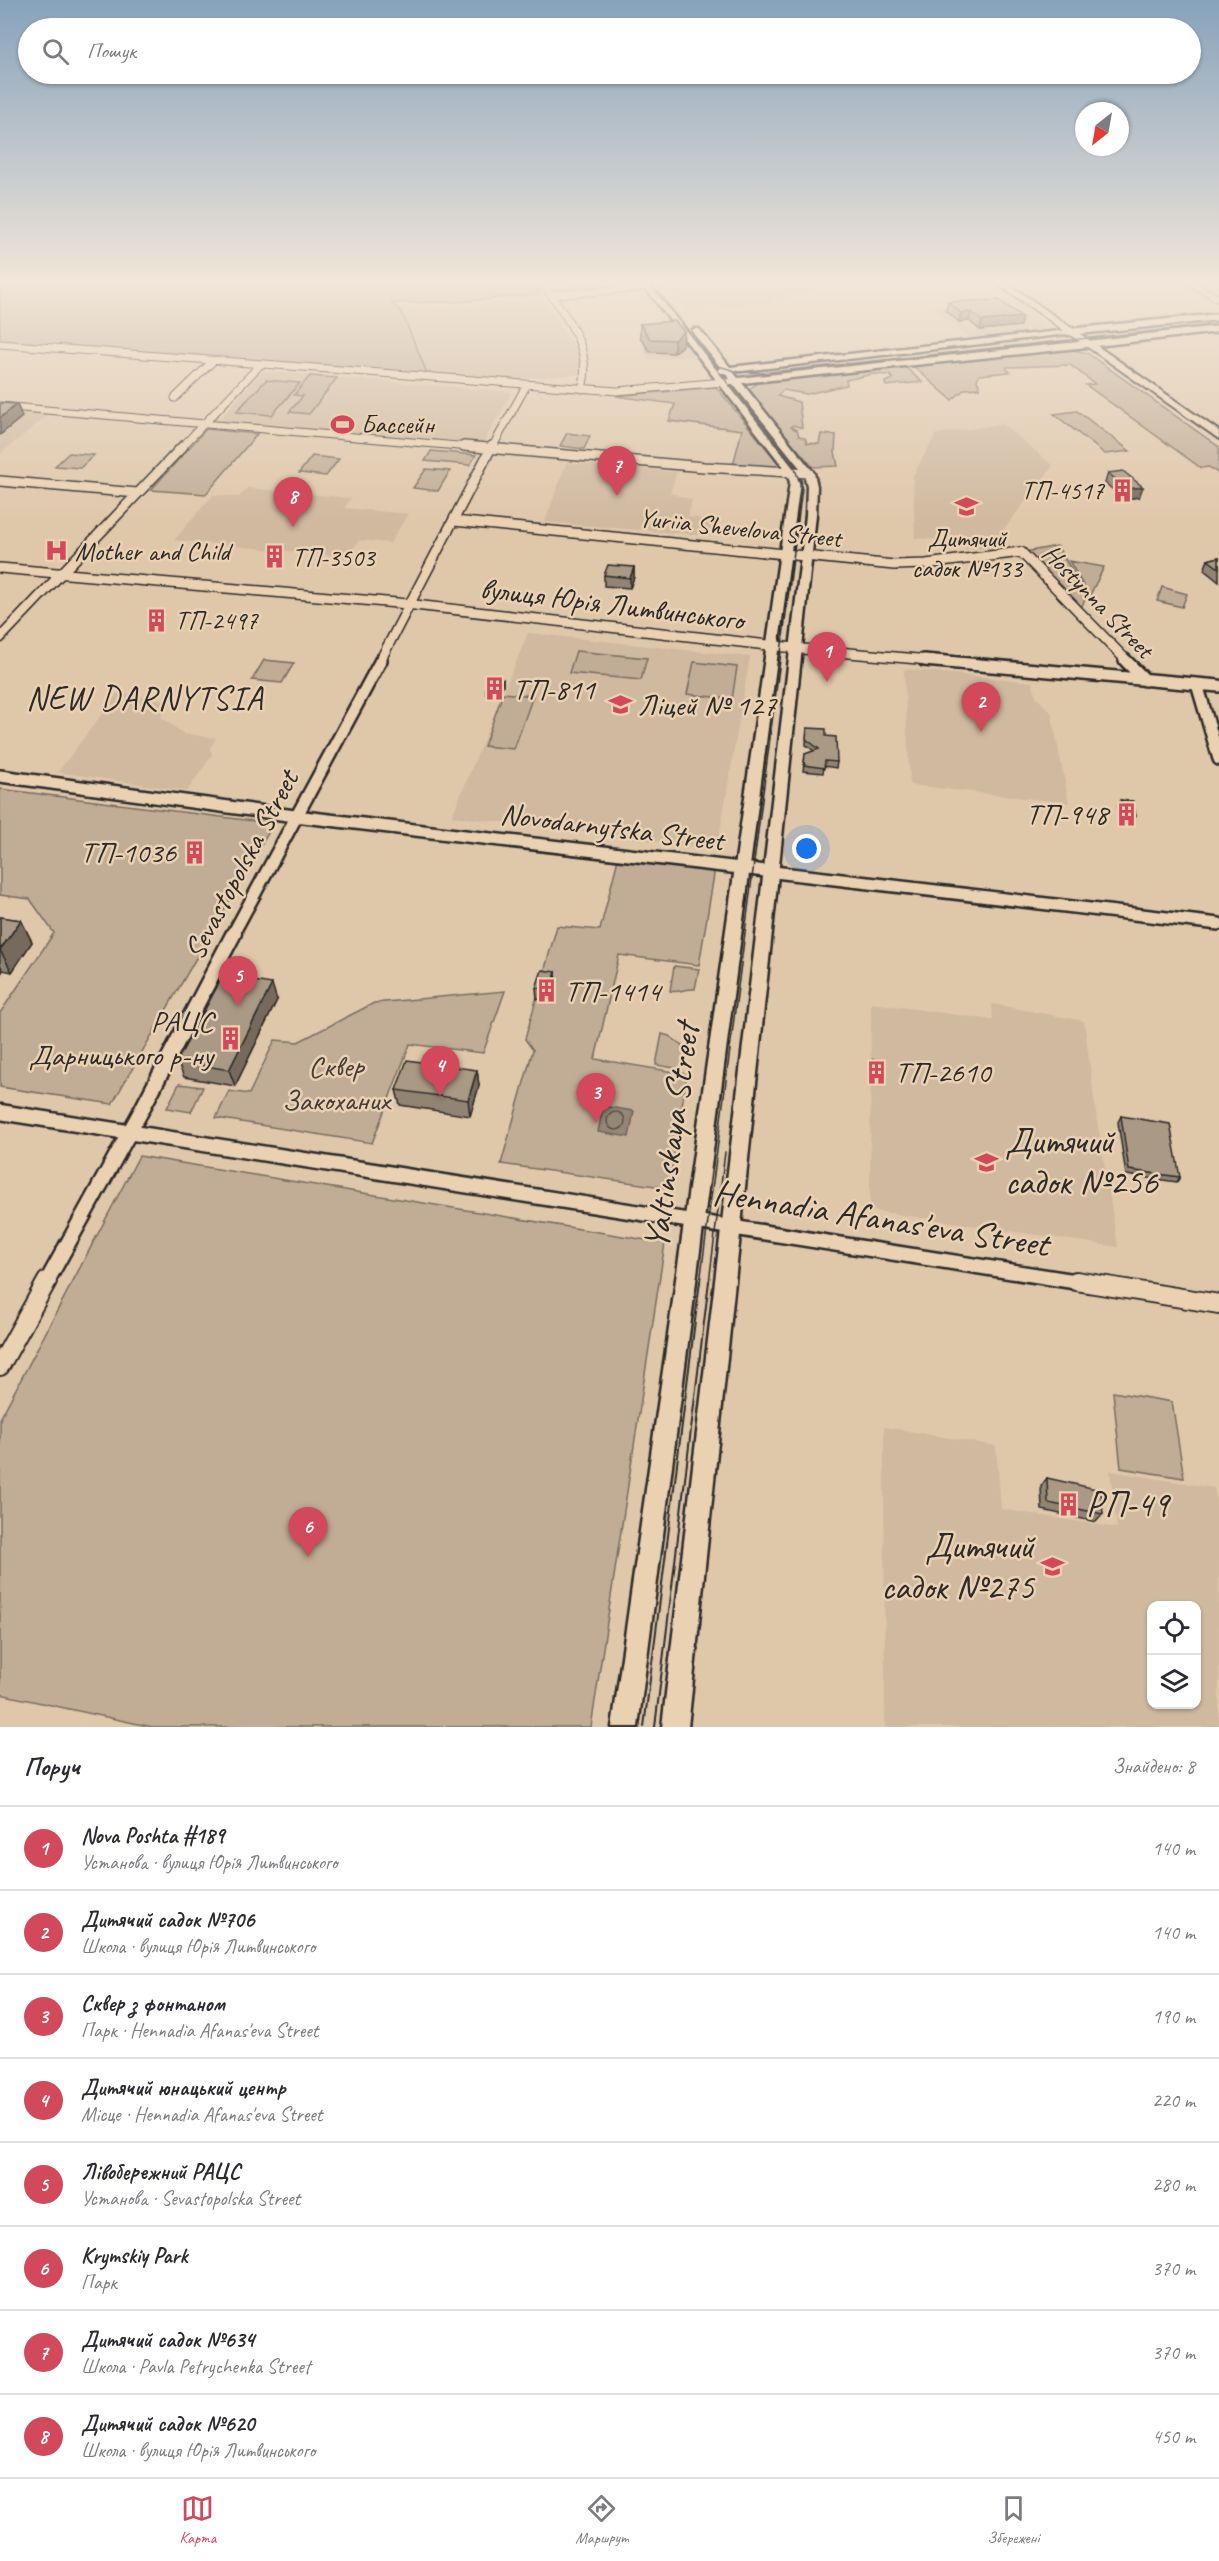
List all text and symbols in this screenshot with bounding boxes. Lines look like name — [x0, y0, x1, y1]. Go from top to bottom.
search box — [18, 18, 1201, 84]
icon: search — [39, 35, 72, 68]
text: Пошук — [87, 37, 136, 65]
north arrow — [1075, 102, 1129, 156]
place label: Бассейн — [361, 408, 435, 441]
sports icon: Бассейн — [330, 411, 356, 437]
pin: 7 — [598, 446, 636, 496]
place label: ТП-4517 — [1021, 474, 1105, 507]
building icon: ТП-4517 — [1109, 477, 1135, 503]
pin: 8 — [274, 478, 312, 527]
school or university icon: Дитячий садок №133 — [954, 494, 980, 520]
street label: Yuriia Shevelova Street — [637, 501, 845, 555]
place label: Дитячий садок №133 — [912, 522, 1024, 585]
place label: Mother and Child — [75, 535, 234, 568]
street label: Hostynna Street — [1035, 537, 1162, 667]
hospital icon: Mother and Child — [44, 538, 70, 564]
place label: ТП-3503 — [292, 541, 377, 574]
building icon: ТП-3503 — [261, 544, 287, 570]
street label: вулиця Юрія Литвинського — [478, 569, 749, 639]
place label: ТП-2497 — [175, 604, 259, 637]
building icon: ТП-2497 — [144, 607, 170, 633]
pin: 1 — [808, 632, 846, 682]
place label: ТП-811 — [513, 670, 597, 708]
building icon: ТП-811 — [482, 676, 508, 702]
district label: NEW DARNYTSIA — [26, 677, 264, 719]
pin: 2 — [962, 682, 1000, 732]
place label: Ліцей № 127 — [638, 686, 778, 724]
school or university icon: Ліцей № 127 — [607, 692, 633, 718]
street label: Sevastopolska Street — [175, 761, 308, 966]
street label: Novodarnytska Street — [498, 794, 729, 860]
place label: ТП-948 — [1026, 795, 1110, 833]
building icon: ТП-948 — [1113, 801, 1139, 827]
place label: ТП-1036 — [80, 833, 177, 871]
your location — [792, 834, 821, 863]
building icon: ТП-1036 — [181, 839, 207, 865]
pin: 5 — [218, 956, 258, 1006]
place label: ТП-1414 — [565, 972, 663, 1010]
building icon: ТП-1414 — [534, 978, 560, 1004]
place label: РАЦС Дарницького р-ну — [29, 1002, 217, 1074]
street label: Yaltinskaya Street — [632, 1015, 710, 1252]
building icon: РАЦС Дарницького р-ну — [218, 1025, 244, 1051]
pin: 4 — [420, 1046, 460, 1096]
park label: Сквер Закоханих — [282, 1047, 393, 1119]
place label: ТП-2610 — [895, 1053, 993, 1091]
building icon: ТП-2610 — [864, 1059, 890, 1085]
pin: 3 — [576, 1074, 616, 1123]
place label: Дитячий садок №256 — [1005, 1118, 1160, 1205]
school or university icon: Дитячий садок №256 — [974, 1149, 1000, 1175]
street label: Hennadia Afanas'eva Street — [710, 1169, 1055, 1268]
place label: РП-49 — [1086, 1481, 1172, 1527]
building icon: РП-49 — [1055, 1491, 1081, 1517]
pin: 6 — [288, 1508, 328, 1557]
place label: Дитячий садок №275 — [881, 1523, 1036, 1610]
school or university icon: Дитячий садок №275 — [1039, 1554, 1065, 1580]
map controls — [1147, 1601, 1201, 1709]
button: locate — [1147, 1601, 1201, 1655]
button: layers — [1147, 1655, 1201, 1709]
text: Поруч — [24, 1750, 80, 1783]
text: Знайдено: 8 — [1113, 1754, 1195, 1779]
text: Nova Poshta #189 — [81, 1822, 224, 1850]
text: 1 — [39, 1836, 48, 1861]
text: 140 m — [1152, 1836, 1195, 1861]
text: Установа · вулиця Юрія Литвинського — [81, 1850, 338, 1875]
text: Дитячий садок №706 — [81, 1906, 254, 1934]
text: 2 — [39, 1920, 48, 1945]
text: 140 m — [1152, 1920, 1195, 1945]
text: Школа · вулиця Юрія Литвинського — [81, 1934, 315, 1959]
text: Сквер з фонтаном — [81, 1990, 225, 2018]
text: 3 — [39, 2004, 48, 2029]
text: 190 m — [1152, 2004, 1195, 2029]
text: Парк · Hennadia Afanas'eva Street — [81, 2018, 318, 2043]
text: Дитячий юнацький центр — [81, 2074, 285, 2102]
text: 4 — [39, 2088, 48, 2113]
text: 220 m — [1152, 2088, 1195, 2113]
text: Місце · Hennadia Afanas'eva Street — [81, 2102, 322, 2127]
text: Лівобережний РАЦС — [81, 2158, 240, 2186]
text: 5 — [39, 2172, 48, 2197]
text: 280 m — [1152, 2172, 1195, 2197]
text: Установа · Sevastopolska Street — [81, 2186, 300, 2211]
text: Krymskiy Park — [81, 2242, 188, 2270]
text: 6 — [39, 2256, 48, 2281]
text: 370 m — [1152, 2256, 1195, 2281]
text: Парк — [81, 2270, 117, 2295]
text: Дитячий садок №634 — [81, 2326, 254, 2354]
text: 7 — [39, 2340, 48, 2365]
text: 370 m — [1152, 2340, 1195, 2365]
text: Школа · Pavla Petrychenka Street — [81, 2354, 310, 2379]
text: Дитячий садок №620 — [81, 2410, 254, 2438]
text: 8 — [39, 2424, 48, 2449]
text: 450 m — [1152, 2424, 1195, 2449]
text: Школа · вулиця Юрія Литвинського — [81, 2438, 315, 2463]
tab: Карта — [180, 2492, 216, 2548]
tab: Маршрут — [575, 2492, 628, 2548]
tab: Збережені — [987, 2492, 1039, 2548]

